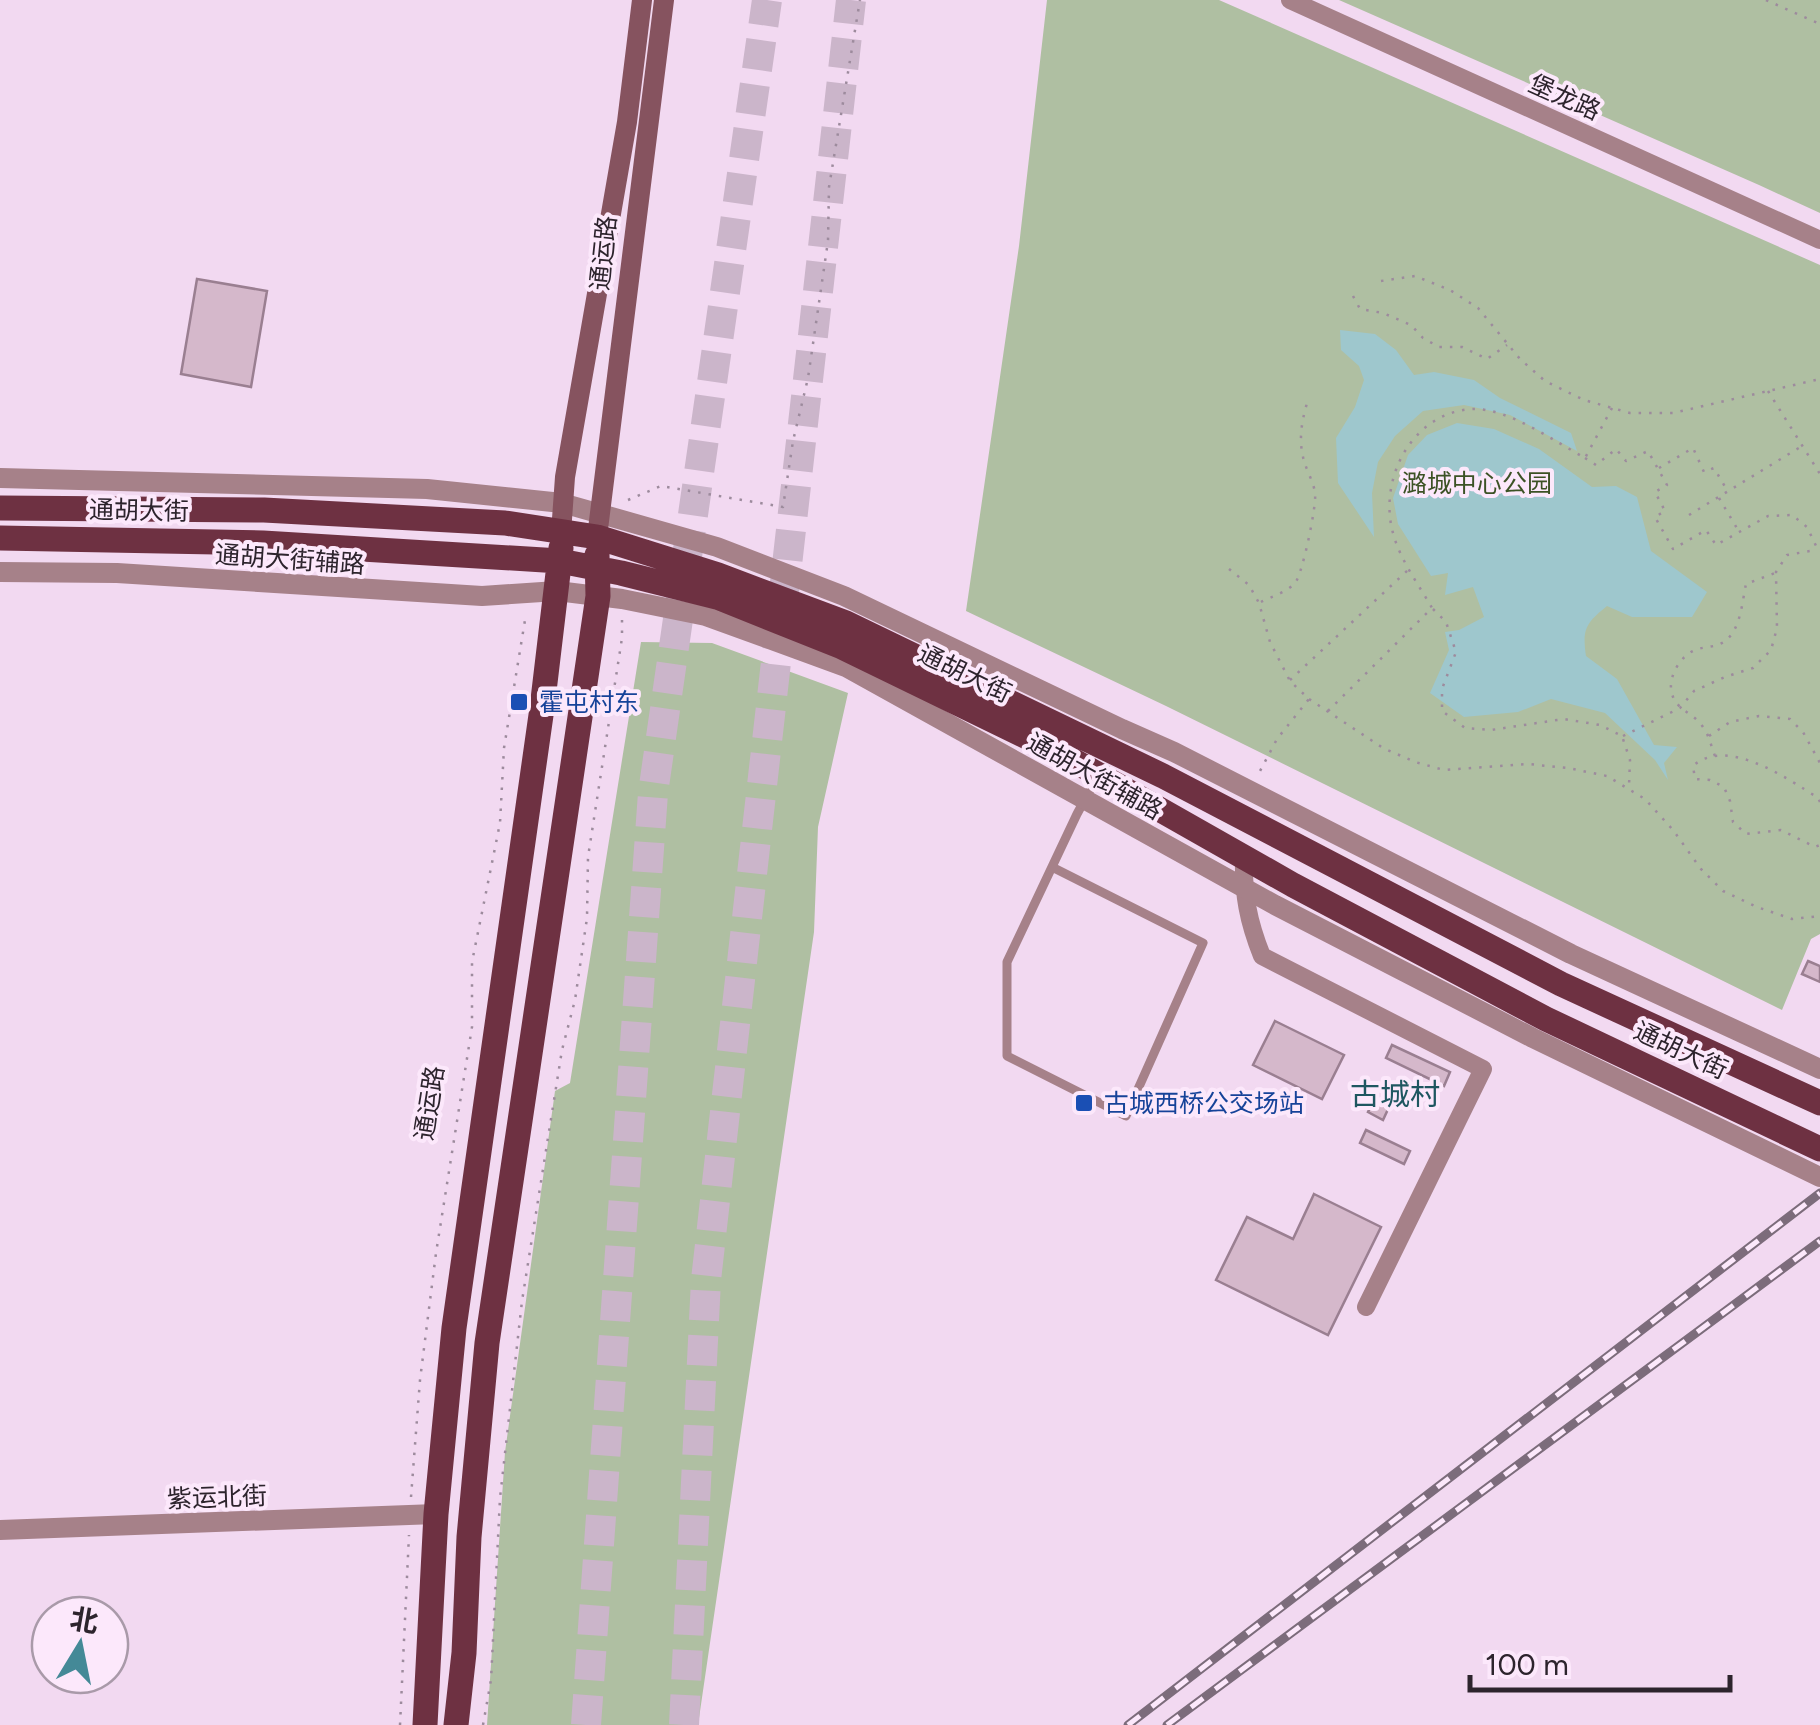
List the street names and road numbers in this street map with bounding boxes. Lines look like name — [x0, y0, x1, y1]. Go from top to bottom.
street label: 堡龙路 — [1525, 68, 1605, 126]
street label: 通运路 — [584, 214, 622, 292]
street label: 通胡大街 — [89, 494, 189, 526]
street label: 通胡大街辅路 — [214, 539, 366, 579]
street label: 通胡大街 — [913, 638, 1017, 708]
street label: 通胡大街辅路 — [1022, 727, 1168, 825]
street label: 通胡大街 — [1629, 1015, 1733, 1085]
street label: 通运路 — [408, 1064, 450, 1142]
street label: 紫运北街 — [166, 1480, 268, 1514]

